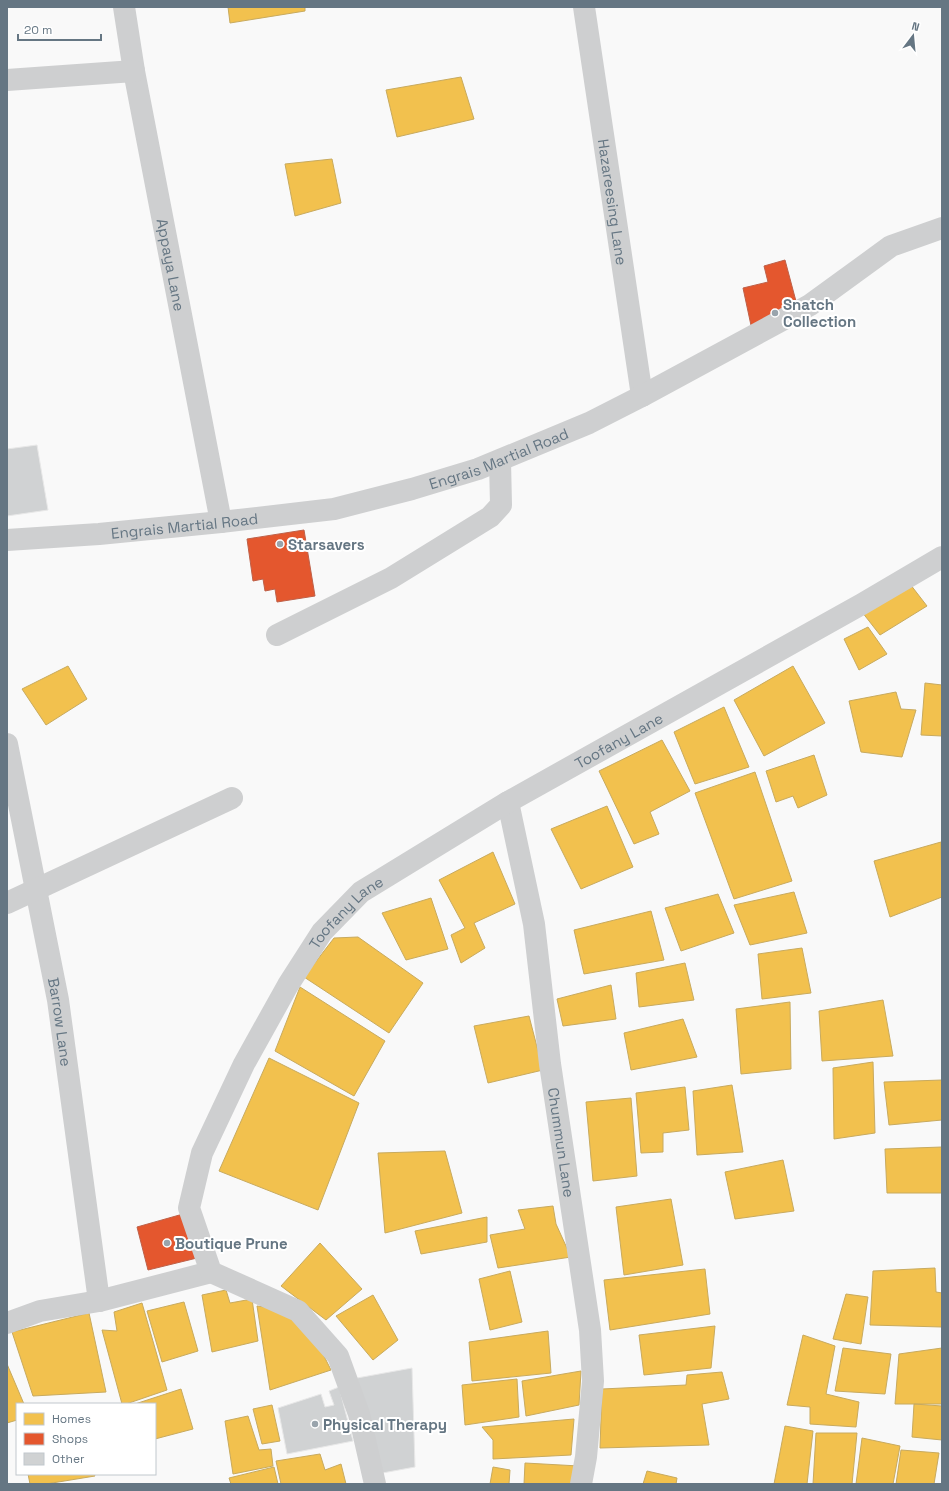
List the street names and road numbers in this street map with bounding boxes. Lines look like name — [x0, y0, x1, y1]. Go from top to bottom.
street label: Hazareesing Lane — [594, 137, 632, 266]
street label: Appaya Lane — [153, 217, 190, 313]
street label: Engrais Martial Road — [427, 423, 571, 493]
street label: Engrais Martial Road — [110, 508, 259, 542]
street label: Toofany Lane — [571, 708, 666, 772]
street label: Toofany Lane — [304, 871, 387, 952]
street label: Barrow Lane — [44, 976, 76, 1068]
street label: Chummun Lane — [544, 1086, 579, 1199]

